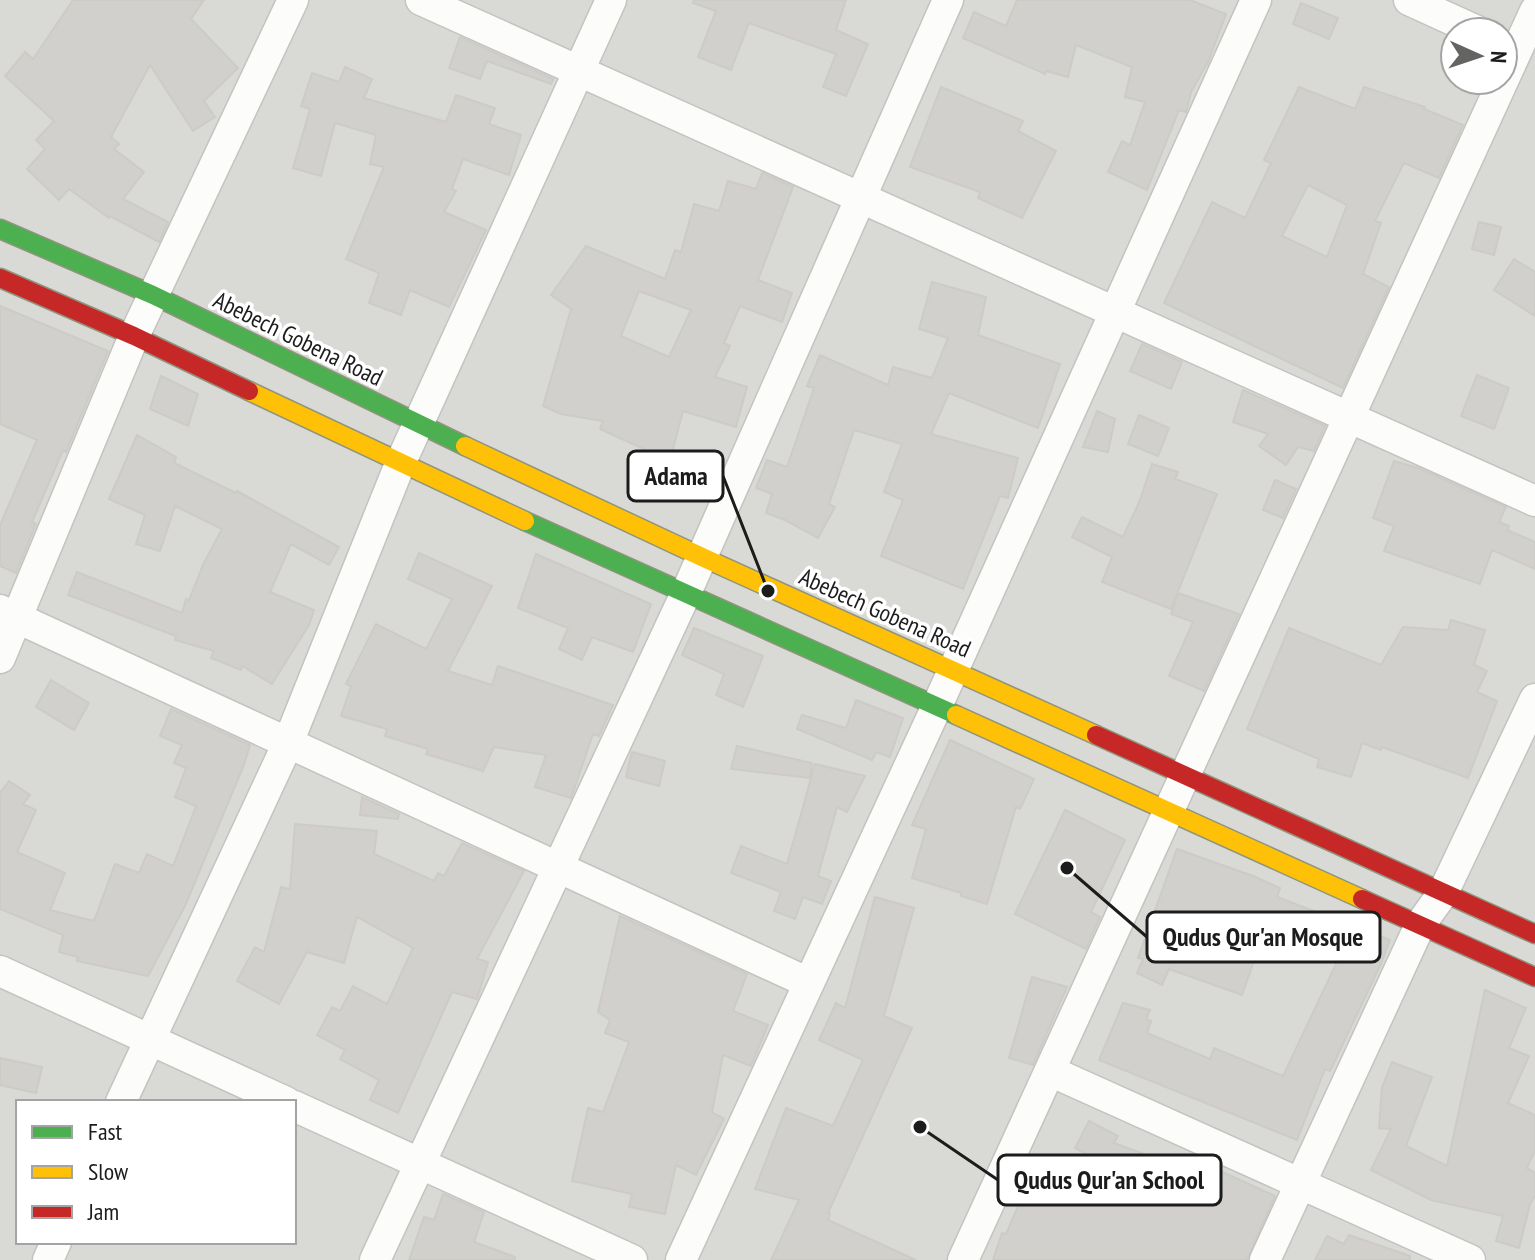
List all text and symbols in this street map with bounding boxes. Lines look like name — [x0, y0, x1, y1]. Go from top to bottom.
north arrow — [1439, 16, 1519, 96]
text: N — [1485, 50, 1513, 64]
street label: Abebech Gobena Road — [208, 284, 388, 393]
callout: Adama — [628, 451, 723, 501]
text: Adama — [643, 459, 708, 492]
street label: Abebech Gobena Road — [795, 561, 976, 664]
callout: Qudus Qur'an Mosque — [1147, 912, 1380, 962]
text: Qudus Qur'an Mosque — [1163, 920, 1363, 953]
legend — [16, 1100, 296, 1244]
text: Fast — [88, 1116, 123, 1147]
callout: Qudus Qur'an School — [998, 1155, 1221, 1205]
text: Slow — [88, 1156, 129, 1187]
text: Qudus Qur'an School — [1014, 1163, 1205, 1196]
text: Jam — [87, 1196, 119, 1227]

